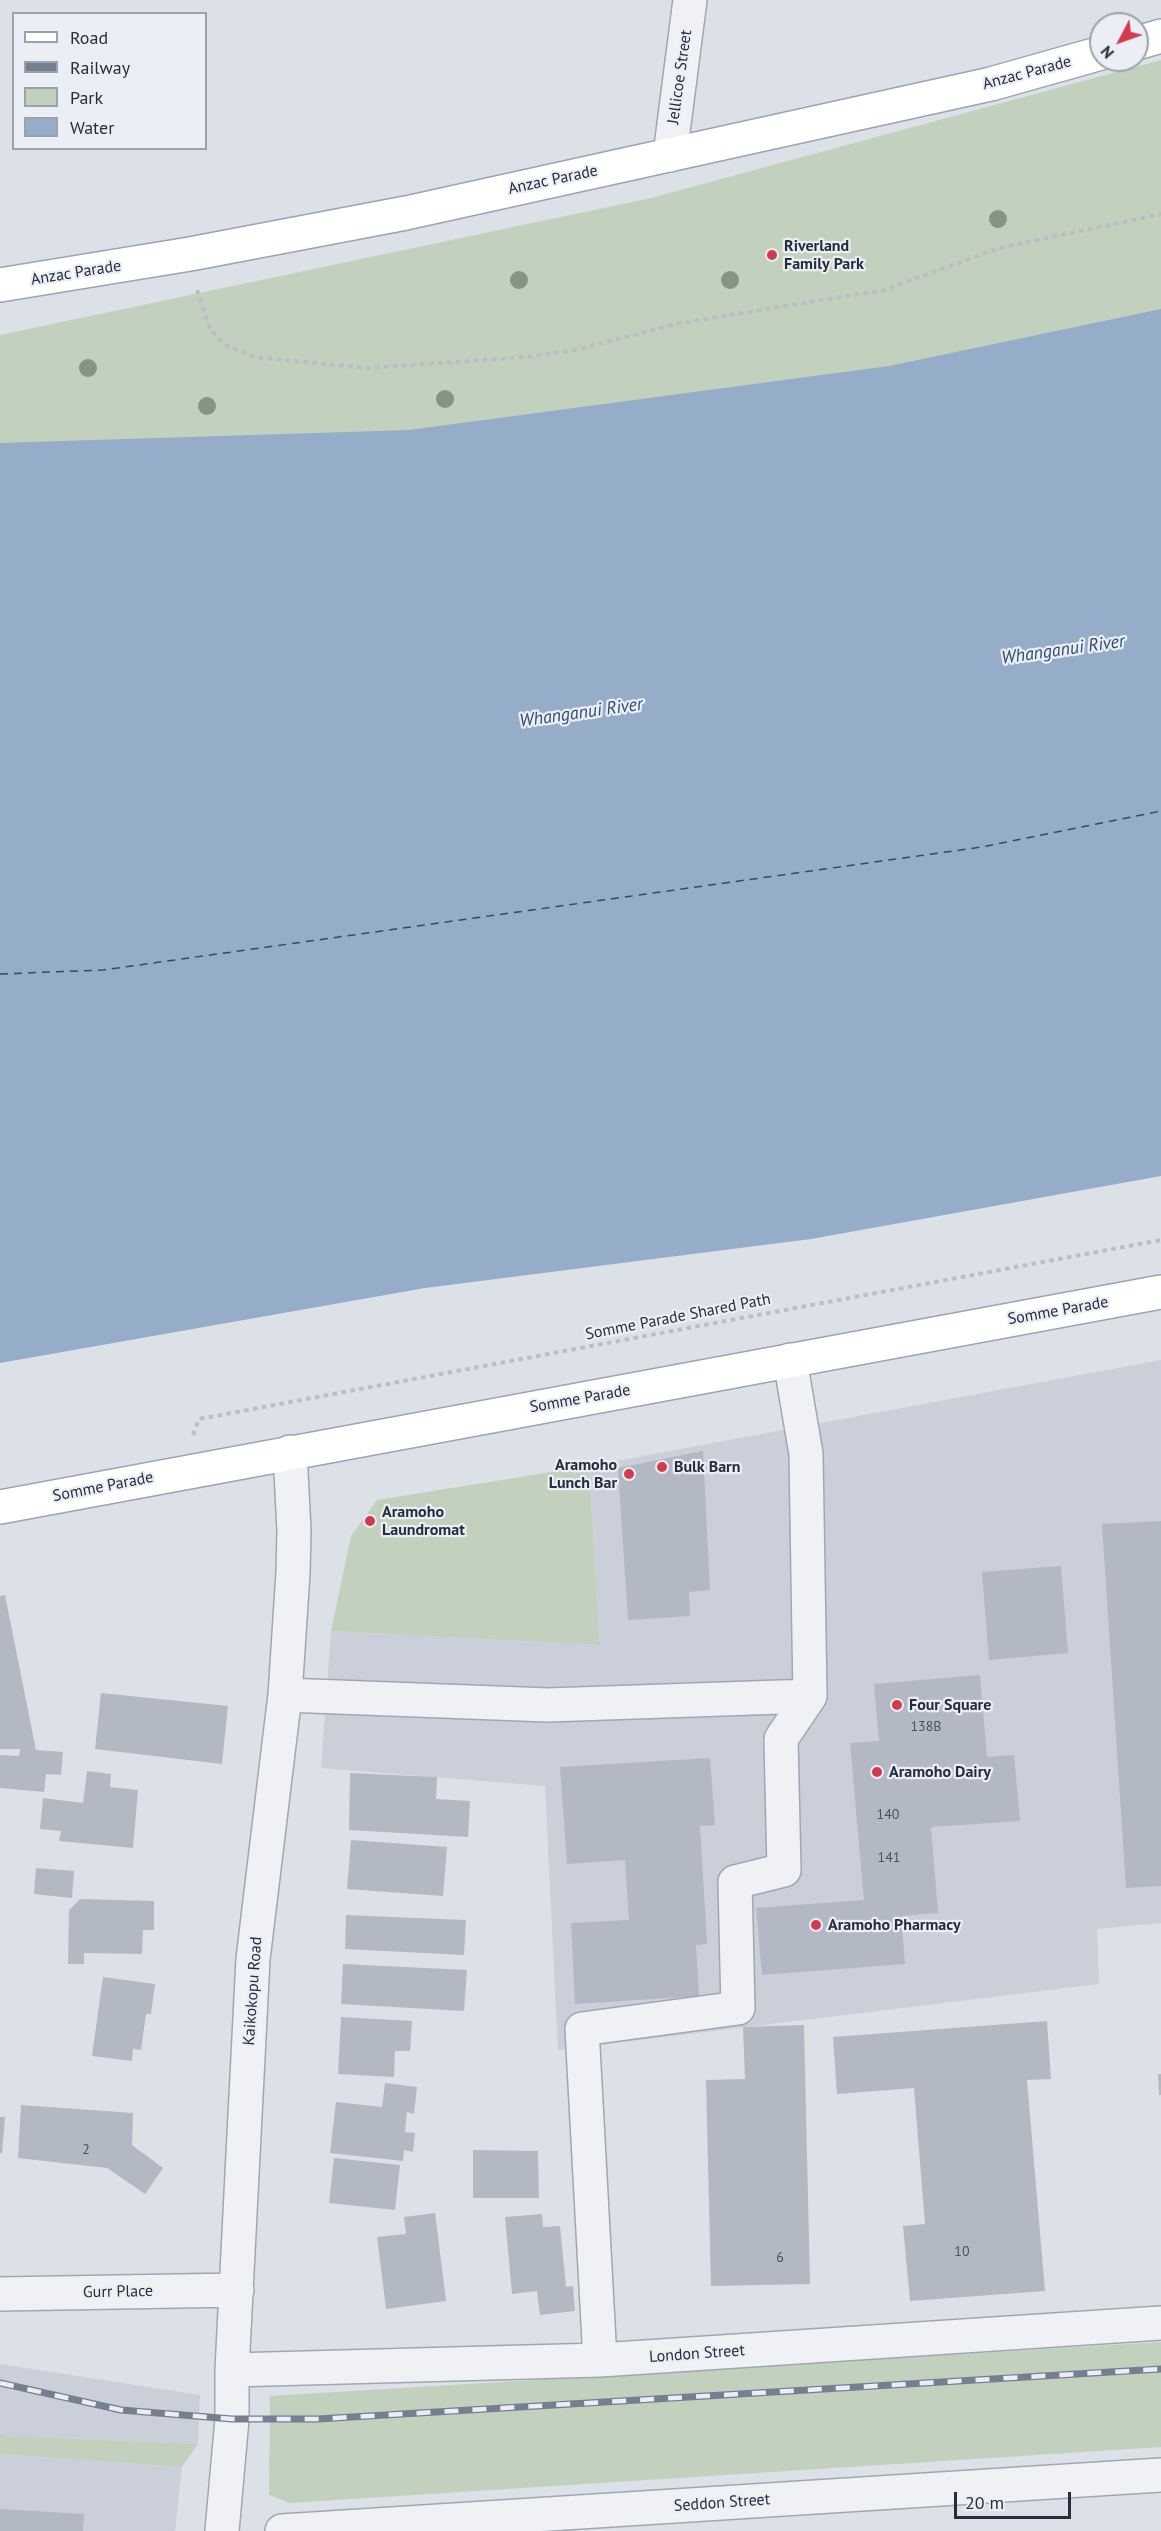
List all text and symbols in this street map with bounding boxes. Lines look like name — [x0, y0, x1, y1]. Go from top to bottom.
legend — [12, 12, 207, 150]
north arrow — [1089, 12, 1149, 72]
text: Road — [70, 26, 108, 49]
street label: Jellicoe Street — [664, 29, 696, 125]
text: N — [1096, 42, 1118, 63]
street label: Anzac Parade — [981, 52, 1073, 94]
text: Railway — [70, 56, 130, 79]
text: Park — [70, 86, 103, 109]
text: Water — [70, 116, 114, 139]
street label: Anzac Parade — [506, 161, 600, 199]
place label: Riverland Family Park — [784, 236, 864, 274]
marker: Riverland Family Park — [765, 248, 779, 262]
street label: Anzac Parade — [29, 256, 123, 290]
water label: Whanganui River — [1000, 631, 1126, 669]
water label: Whanganui River — [518, 694, 644, 732]
street label: Somme Parade Shared Path — [584, 1290, 772, 1344]
street label: Somme Parade — [1006, 1293, 1110, 1329]
street label: Somme Parade — [528, 1381, 632, 1417]
place label: Aramoho Lunch Bar — [549, 1455, 617, 1493]
place label: Bulk Barn — [674, 1457, 740, 1477]
marker: Bulk Barn — [655, 1460, 669, 1474]
marker: Aramoho Lunch Bar — [622, 1467, 636, 1481]
street label: Somme Parade — [51, 1468, 155, 1506]
place label: Aramoho Laundromat — [382, 1502, 465, 1540]
marker: Aramoho Laundromat — [363, 1514, 377, 1528]
place label: Four Square — [909, 1695, 991, 1715]
marker: Four Square — [890, 1698, 904, 1712]
house number: 138B — [910, 1719, 942, 1735]
place label: Aramoho Dairy — [889, 1762, 991, 1782]
marker: Aramoho Dairy — [870, 1765, 884, 1779]
house number: 140 — [877, 1807, 899, 1823]
house number: 141 — [878, 1850, 900, 1866]
place label: Aramoho Pharmacy — [828, 1915, 961, 1935]
marker: Aramoho Pharmacy — [809, 1918, 823, 1932]
street label: Kaikokopu Road — [240, 1936, 266, 2046]
house number: 2 — [82, 2142, 90, 2158]
house number: 10 — [954, 2244, 970, 2260]
house number: 6 — [776, 2250, 784, 2266]
street label: Gurr Place — [83, 2282, 153, 2302]
street label: London Street — [649, 2341, 745, 2367]
scale bar — [957, 2480, 1074, 2518]
street label: Seddon Street — [673, 2490, 771, 2516]
text: 20 m — [965, 2491, 1004, 2514]

